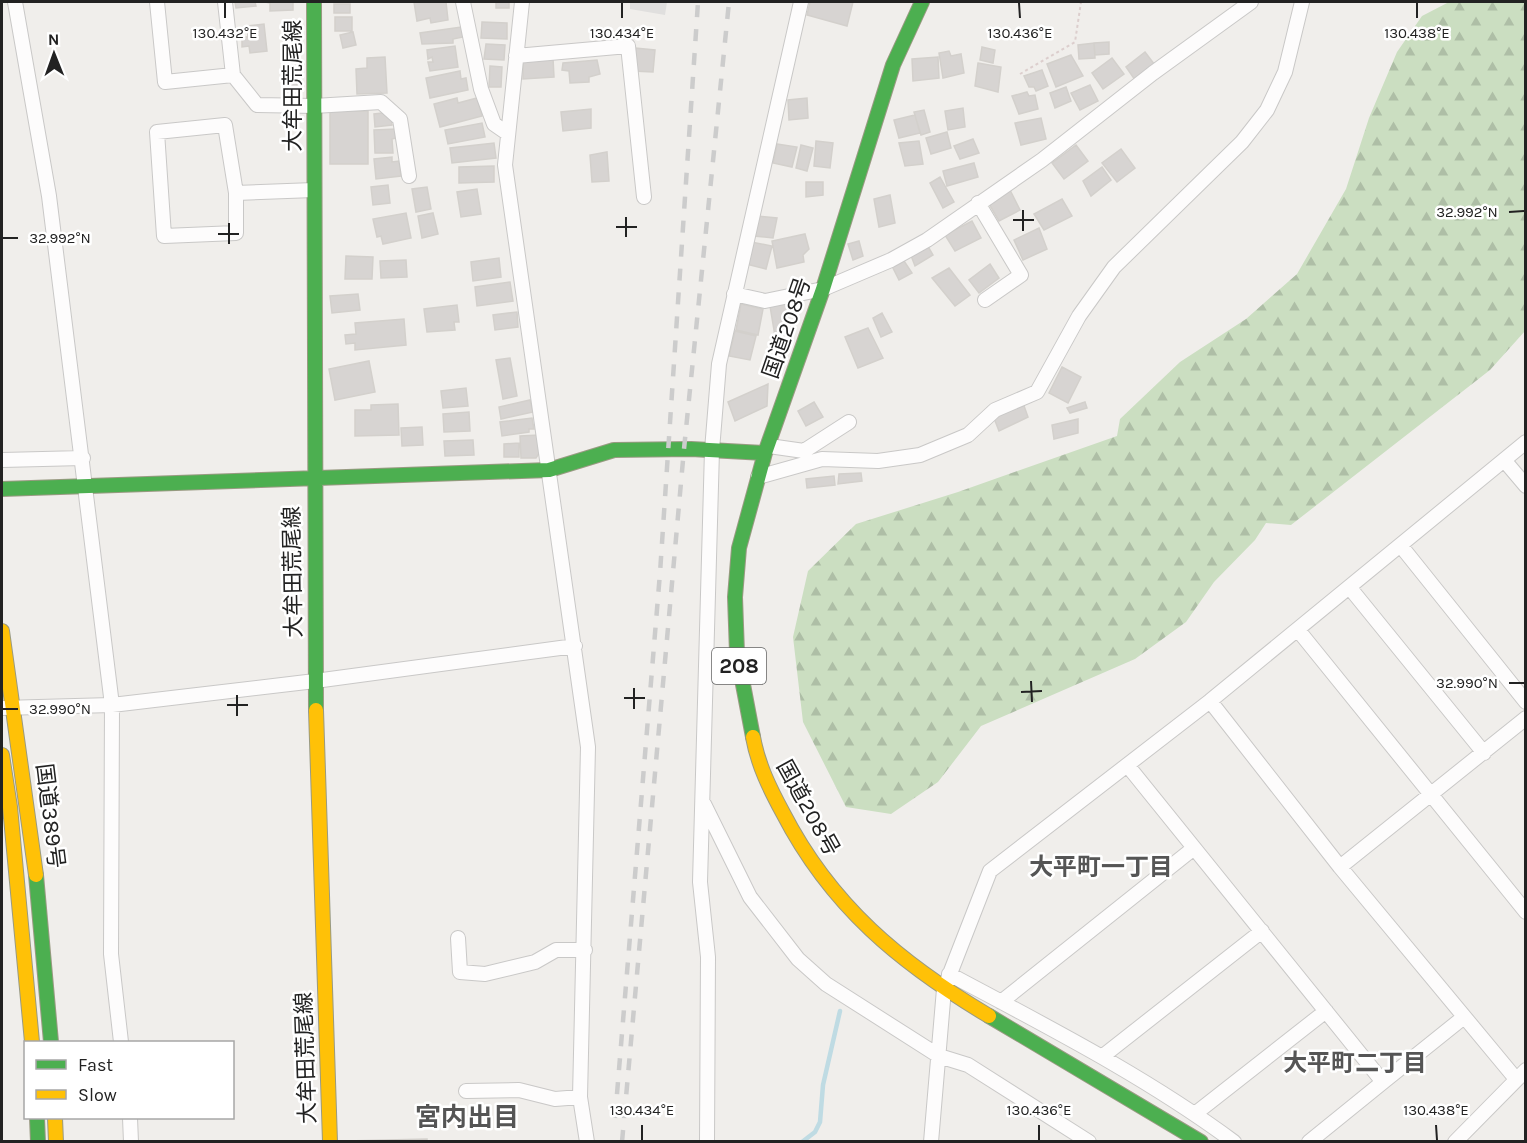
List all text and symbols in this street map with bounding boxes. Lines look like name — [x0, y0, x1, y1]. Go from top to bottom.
street label: 大牟田荒尾線 — [280, 20, 306, 152]
north arrow — [24, 24, 84, 84]
text: 130.432°E — [193, 24, 257, 42]
text: 130.434°E — [590, 24, 654, 42]
text: 130.436°E — [988, 24, 1052, 42]
text: 130.438°E — [1384, 24, 1450, 42]
text: N — [48, 30, 60, 49]
text: 32.992°N — [1436, 203, 1498, 221]
text: 32.992°N — [29, 229, 91, 247]
street label: 国道208号 — [758, 274, 816, 382]
street label: 大牟田荒尾線 — [279, 506, 307, 638]
road number: 208 — [712, 648, 766, 684]
text: 32.990°N — [1436, 674, 1498, 692]
text: 32.990°N — [29, 700, 91, 718]
street label: 国道208号 — [771, 756, 845, 860]
street label: 国道389号 — [31, 762, 69, 870]
district label: 大平町一丁目 — [1029, 853, 1173, 881]
street label: 大牟田荒尾線 — [291, 992, 321, 1124]
legend — [24, 1041, 234, 1119]
district label: 大平町二丁目 — [1283, 1049, 1427, 1077]
text: Fast — [78, 1054, 113, 1076]
text: Slow — [78, 1084, 117, 1106]
text: 130.434°E — [610, 1101, 674, 1119]
text: 130.436°E — [1007, 1101, 1071, 1119]
text: 130.438°E — [1403, 1101, 1469, 1119]
district label: 宮内出目 — [415, 1102, 519, 1133]

